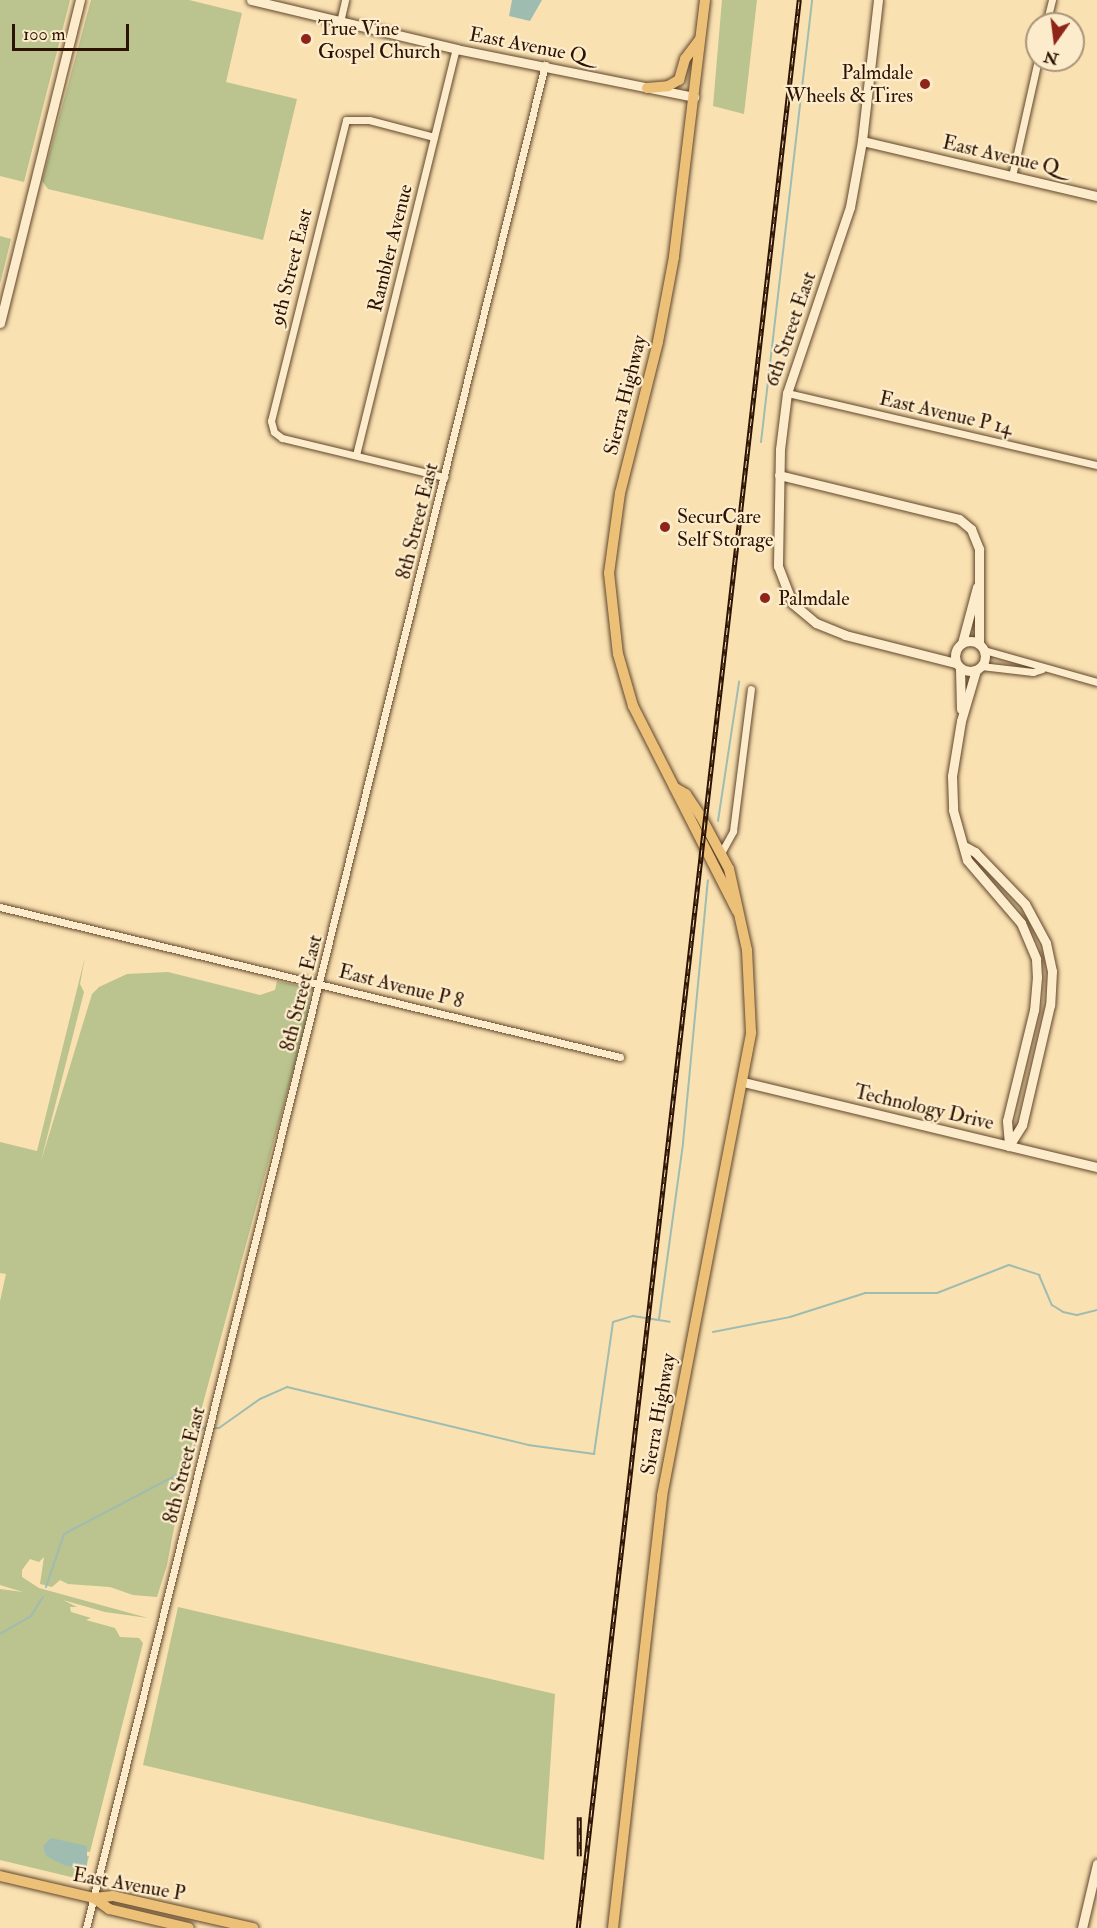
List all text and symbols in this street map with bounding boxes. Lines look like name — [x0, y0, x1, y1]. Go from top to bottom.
scale bar — [15, 12, 132, 50]
north arrow — [1025, 12, 1085, 72]
place label: True Vine Gospel Church — [318, 16, 440, 63]
street label: East Avenue Q — [467, 22, 589, 68]
text: 100 m — [23, 23, 66, 46]
marker: True Vine Gospel Church — [299, 32, 313, 46]
text: N — [1042, 46, 1061, 69]
place label: Palmdale Wheels & Tires — [786, 60, 913, 107]
marker: Palmdale Wheels & Tires — [918, 77, 932, 91]
street label: East Avenue Q — [940, 130, 1062, 180]
street label: Rambler Avenue — [363, 182, 417, 314]
street label: 9th Street East — [265, 206, 317, 328]
street label: 6th Street East — [759, 269, 821, 389]
street label: Sierra Highway — [598, 332, 652, 458]
street label: East Avenue P 14 — [877, 386, 1015, 440]
street label: 8th Street East — [391, 460, 443, 582]
place label: SecurCare Self Storage — [677, 504, 773, 551]
marker: SecurCare Self Storage — [658, 520, 672, 534]
place label: Palmdale — [778, 586, 849, 610]
marker: Palmdale — [756, 589, 774, 607]
street label: 8th Street East — [275, 932, 327, 1054]
street label: East Avenue P 8 — [336, 959, 466, 1013]
street label: Technology Drive — [852, 1079, 996, 1135]
street label: Sierra Highway — [636, 1351, 680, 1477]
street label: 8th Street East — [158, 1404, 210, 1526]
street label: East Avenue P — [71, 1862, 187, 1906]

